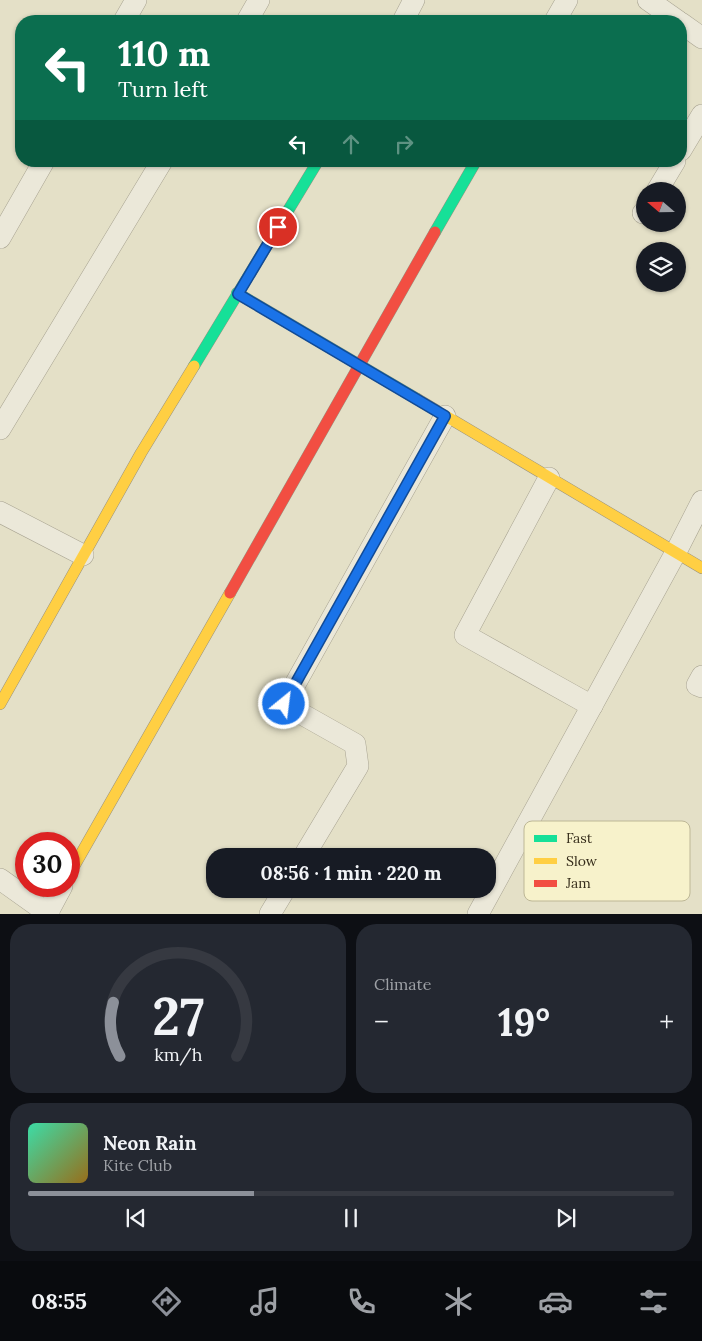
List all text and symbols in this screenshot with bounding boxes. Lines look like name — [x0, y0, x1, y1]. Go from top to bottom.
text: 110 m — [118, 31, 210, 76]
icon: left — [35, 35, 100, 100]
text: Turn left — [118, 75, 208, 103]
icon: left — [284, 130, 312, 158]
icon: ahead — [337, 130, 365, 158]
icon: right — [390, 130, 418, 158]
north arrow — [636, 182, 686, 232]
map controls — [636, 182, 686, 292]
pin — [257, 206, 299, 248]
icon: arrive — [264, 213, 292, 241]
button: layers — [636, 242, 686, 292]
position arrow — [257, 677, 309, 729]
legend — [524, 821, 690, 901]
text: Fast — [566, 829, 593, 847]
speed limit sign: 30 — [15, 832, 80, 897]
text: Slow — [566, 852, 598, 870]
text: 08:56 · 1 min · 220 m — [261, 861, 441, 885]
text: Jam — [565, 874, 591, 892]
text: Climate — [374, 974, 431, 994]
text: 27 — [152, 983, 204, 1049]
text: 19° — [498, 998, 550, 1046]
text: − — [374, 1004, 389, 1040]
text: + — [659, 1004, 674, 1040]
text: km/h — [154, 1043, 202, 1066]
text: Neon Rain — [103, 1131, 197, 1155]
text: Kite Club — [103, 1155, 172, 1175]
icon: previous — [122, 1204, 150, 1232]
icon: pause — [337, 1204, 365, 1232]
icon: next — [552, 1204, 580, 1232]
icon: directions — [149, 1284, 184, 1319]
icon: music — [247, 1284, 282, 1319]
icon: phone — [344, 1284, 379, 1319]
icon: climate — [441, 1284, 476, 1319]
icon: car — [538, 1284, 573, 1319]
icon: filters — [636, 1284, 671, 1319]
text: 08:55 — [31, 1287, 87, 1315]

